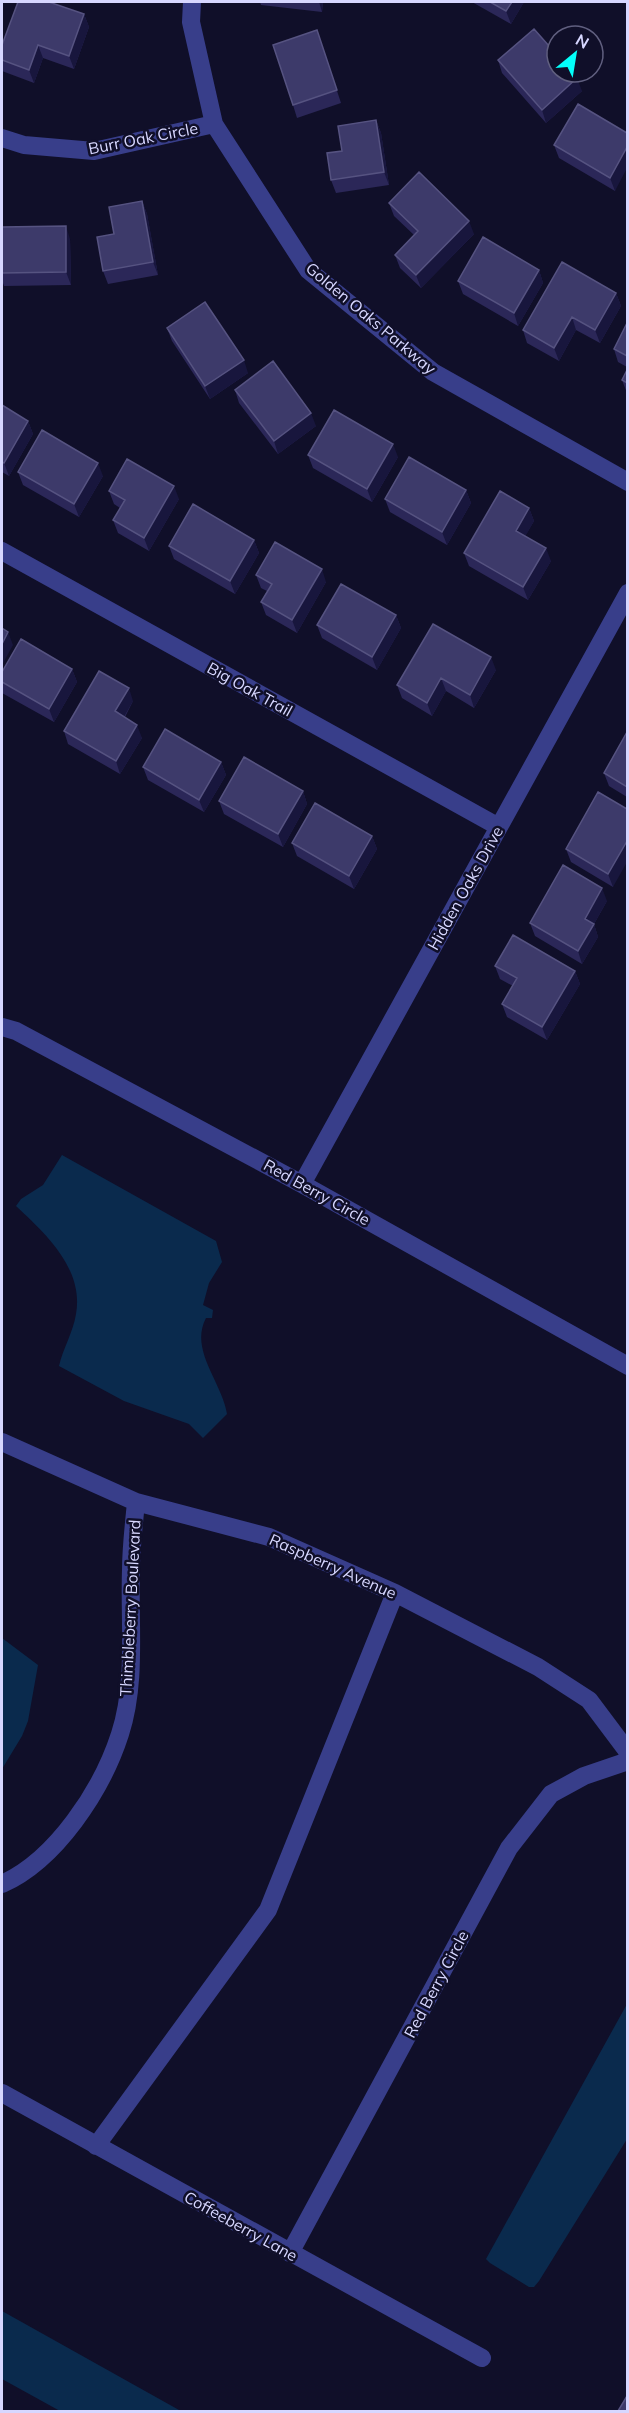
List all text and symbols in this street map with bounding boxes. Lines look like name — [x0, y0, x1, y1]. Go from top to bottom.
north arrow — [545, 24, 605, 84]
text: N — [572, 29, 593, 53]
street label: Burr Oak Circle — [87, 118, 199, 158]
street label: Golden Oaks Parkway — [302, 258, 441, 379]
street label: Big Oak Trail — [204, 657, 296, 721]
street label: Hidden Oaks Drive — [423, 823, 507, 953]
street label: Red Berry Circle — [260, 1154, 374, 1230]
street label: Thimbleberry Boulevard — [115, 1519, 145, 1697]
street label: Raspberry Avenue — [266, 1529, 400, 1603]
street label: Red Berry Circle — [399, 1927, 473, 2041]
street label: Coffeeberry Lane — [181, 2187, 301, 2265]

